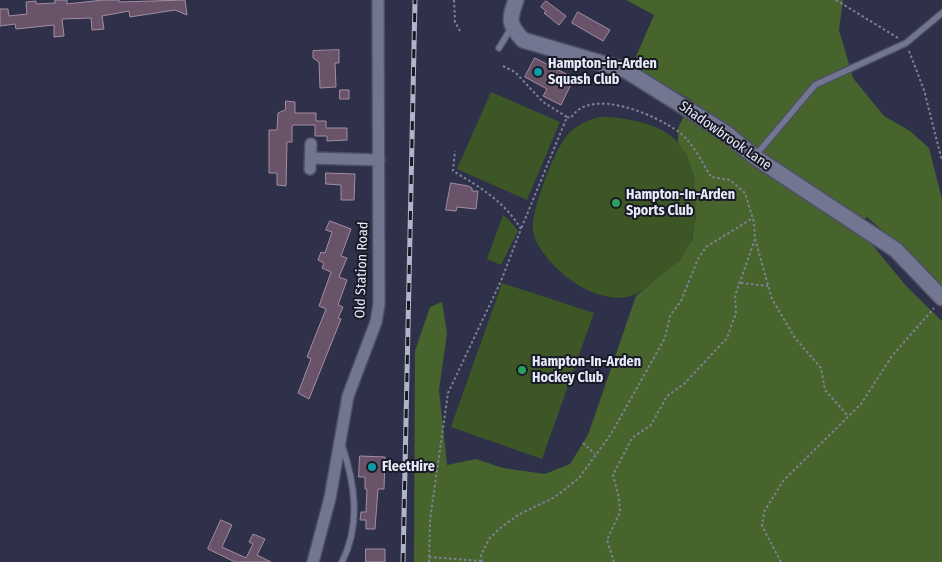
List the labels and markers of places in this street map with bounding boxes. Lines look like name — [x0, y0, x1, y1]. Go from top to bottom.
place label: Hampton-in-Arden Squash Club — [548, 56, 657, 88]
marker: Hampton-in-Arden Squash Club — [532, 66, 544, 78]
place label: Hampton-In-Arden Sports Club — [626, 187, 735, 220]
marker: Hampton-In-Arden Sports Club — [610, 197, 622, 209]
place label: Hampton-In-Arden Hockey Club — [532, 354, 641, 387]
marker: Hampton-In-Arden Hockey Club — [516, 364, 528, 376]
place label: FleetHire — [382, 459, 435, 475]
marker: FleetHire — [366, 461, 378, 473]

